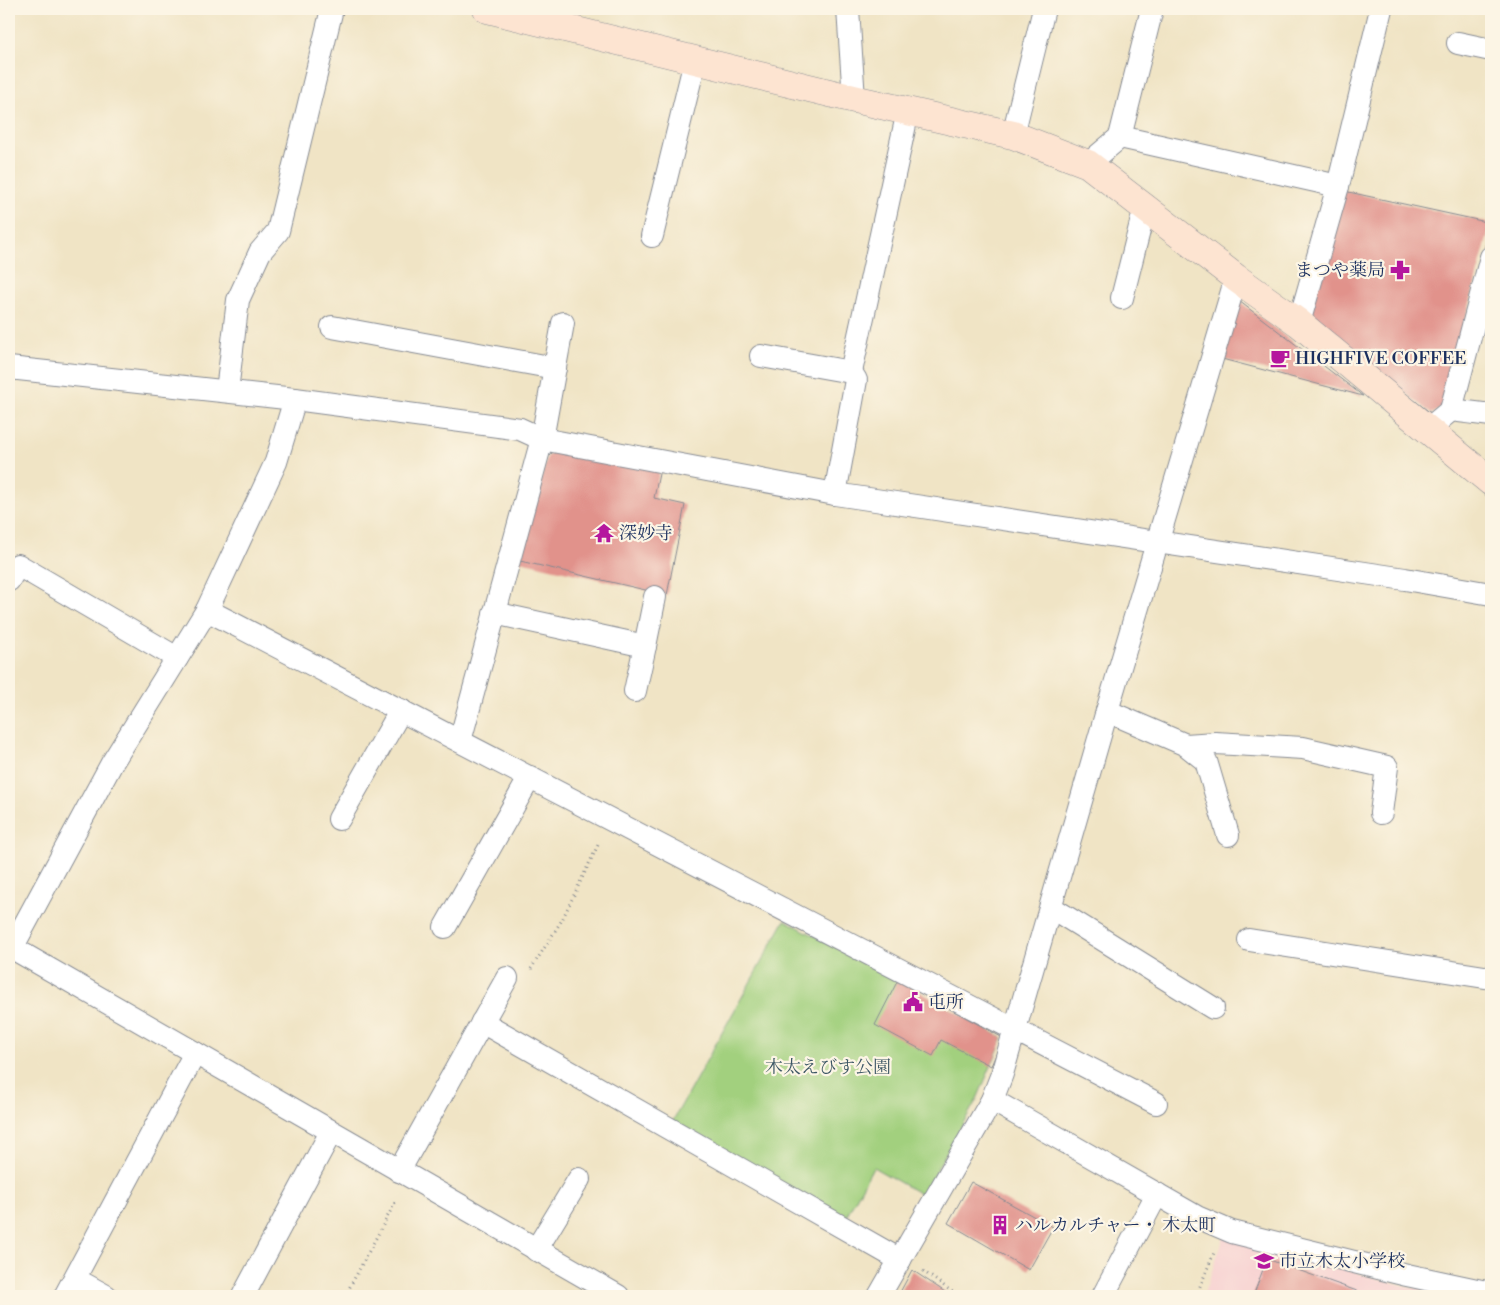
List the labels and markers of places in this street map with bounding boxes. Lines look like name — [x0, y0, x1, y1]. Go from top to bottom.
place label: まつや薬局 — [1295, 259, 1385, 282]
pharmacy icon: まつや薬局 — [1389, 259, 1411, 281]
cafe icon: HIGHFIVE COFFEE — [1269, 347, 1291, 369]
place label: HIGHFIVE COFFEE — [1295, 347, 1467, 370]
temple icon: 深妙寺 — [593, 522, 615, 544]
place label: 深妙寺 — [619, 522, 673, 545]
public building icon: 屯所 — [902, 991, 924, 1013]
place label: 屯所 — [928, 991, 964, 1014]
building icon: ハルカルチャー・ 木太町 — [989, 1214, 1011, 1236]
place label: ハルカルチャー・ 木太町 — [1015, 1214, 1216, 1237]
school or university icon: 市立木太小学校 — [1253, 1250, 1275, 1272]
place label: 市立木太小学校 — [1279, 1250, 1405, 1273]

